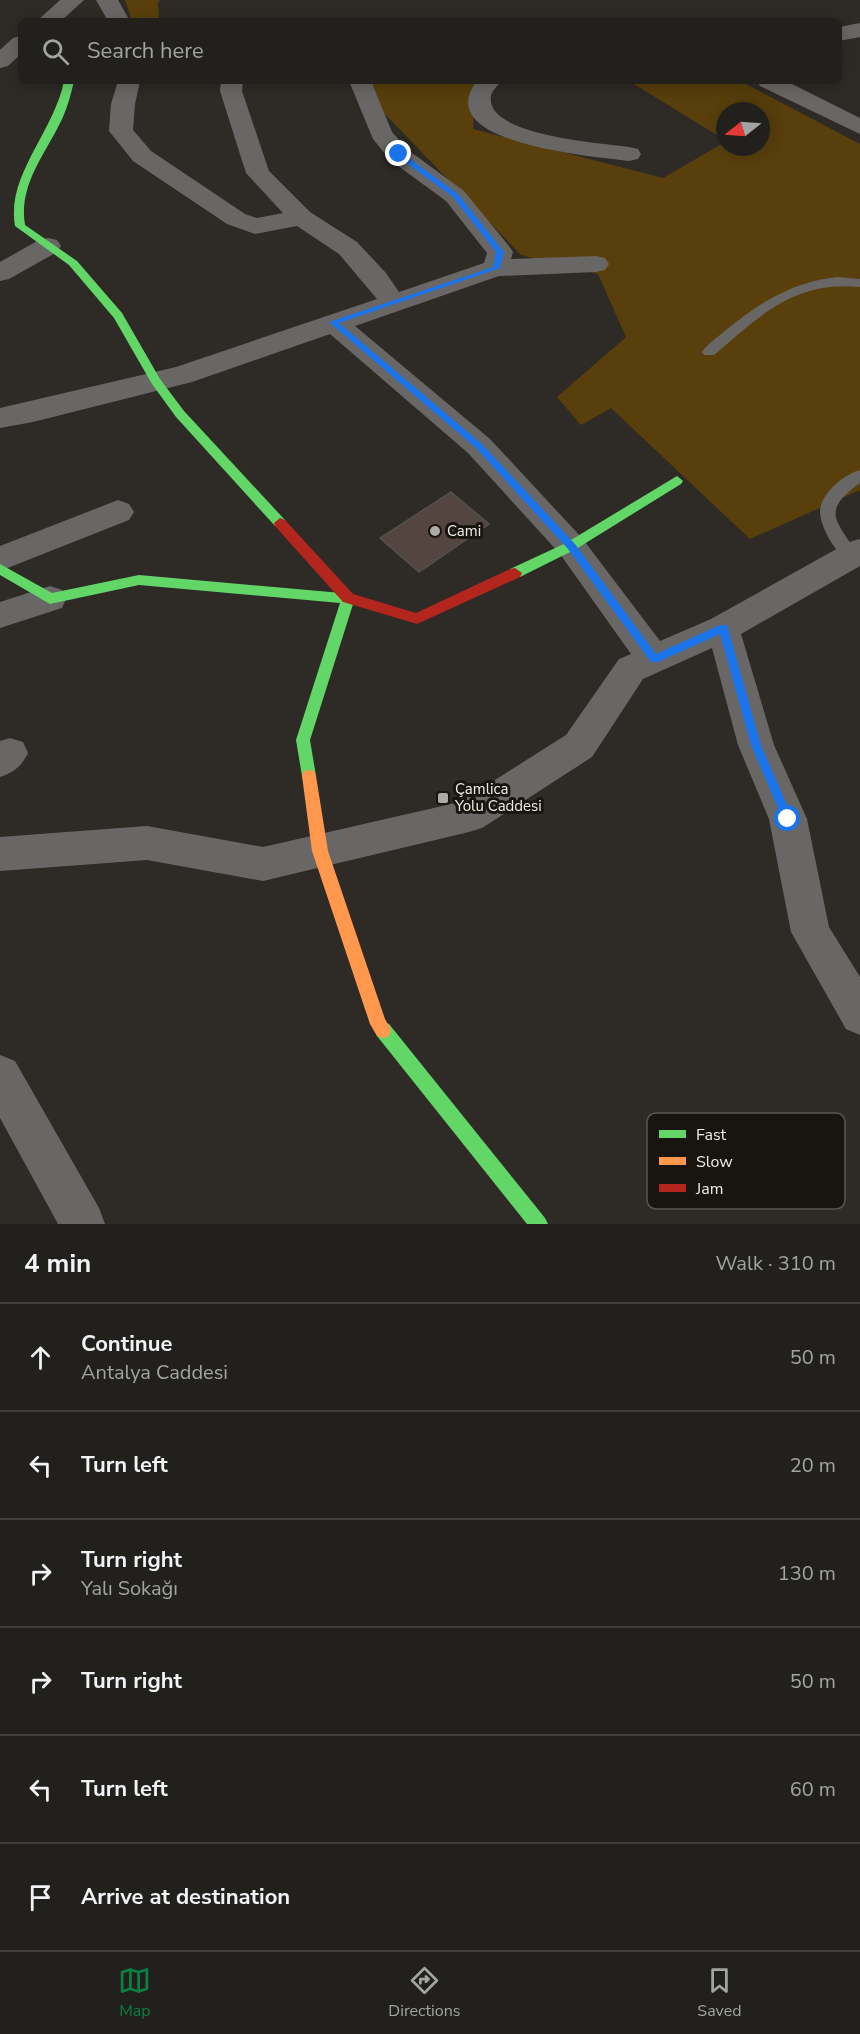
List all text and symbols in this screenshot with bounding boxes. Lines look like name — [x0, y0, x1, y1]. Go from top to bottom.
search box — [18, 18, 842, 84]
icon: search — [39, 35, 72, 68]
text: Search here — [87, 36, 204, 66]
north arrow — [716, 102, 770, 156]
route end — [385, 140, 411, 166]
place label: Cami — [447, 521, 481, 541]
marker: Cami — [428, 524, 442, 538]
place label: Çamlica Yolu Caddesi — [454, 779, 542, 816]
marker: Çamlica Yolu Caddesi — [436, 791, 450, 805]
route start — [774, 805, 800, 831]
legend — [647, 1113, 845, 1209]
text: Fast — [696, 1124, 727, 1146]
text: Slow — [696, 1151, 733, 1173]
text: Jam — [695, 1178, 723, 1200]
text: 4 min — [24, 1246, 91, 1281]
text: Walk · 310 m — [716, 1250, 836, 1277]
text: Continue — [81, 1329, 172, 1359]
icon: ahead — [24, 1341, 57, 1374]
text: 50 m — [790, 1344, 836, 1371]
text: Antalya Caddesi — [81, 1359, 228, 1386]
icon: left — [24, 1449, 57, 1482]
text: Turn left — [81, 1450, 168, 1480]
text: 20 m — [790, 1452, 836, 1479]
text: Turn right — [81, 1545, 182, 1575]
icon: right — [24, 1557, 57, 1590]
text: 130 m — [778, 1560, 836, 1587]
text: Yalı Sokağı — [81, 1575, 178, 1602]
icon: right — [24, 1665, 57, 1698]
text: Turn right — [81, 1666, 182, 1696]
text: 50 m — [790, 1668, 836, 1695]
icon: left — [24, 1773, 57, 1806]
text: Turn left — [81, 1774, 168, 1804]
text: 60 m — [790, 1776, 836, 1803]
icon: arrive — [24, 1881, 57, 1914]
text: Arrive at destination — [81, 1882, 290, 1912]
tab: Map — [118, 1964, 151, 2022]
tab: Directions — [388, 1964, 460, 2022]
tab: Saved — [697, 1964, 742, 2022]

